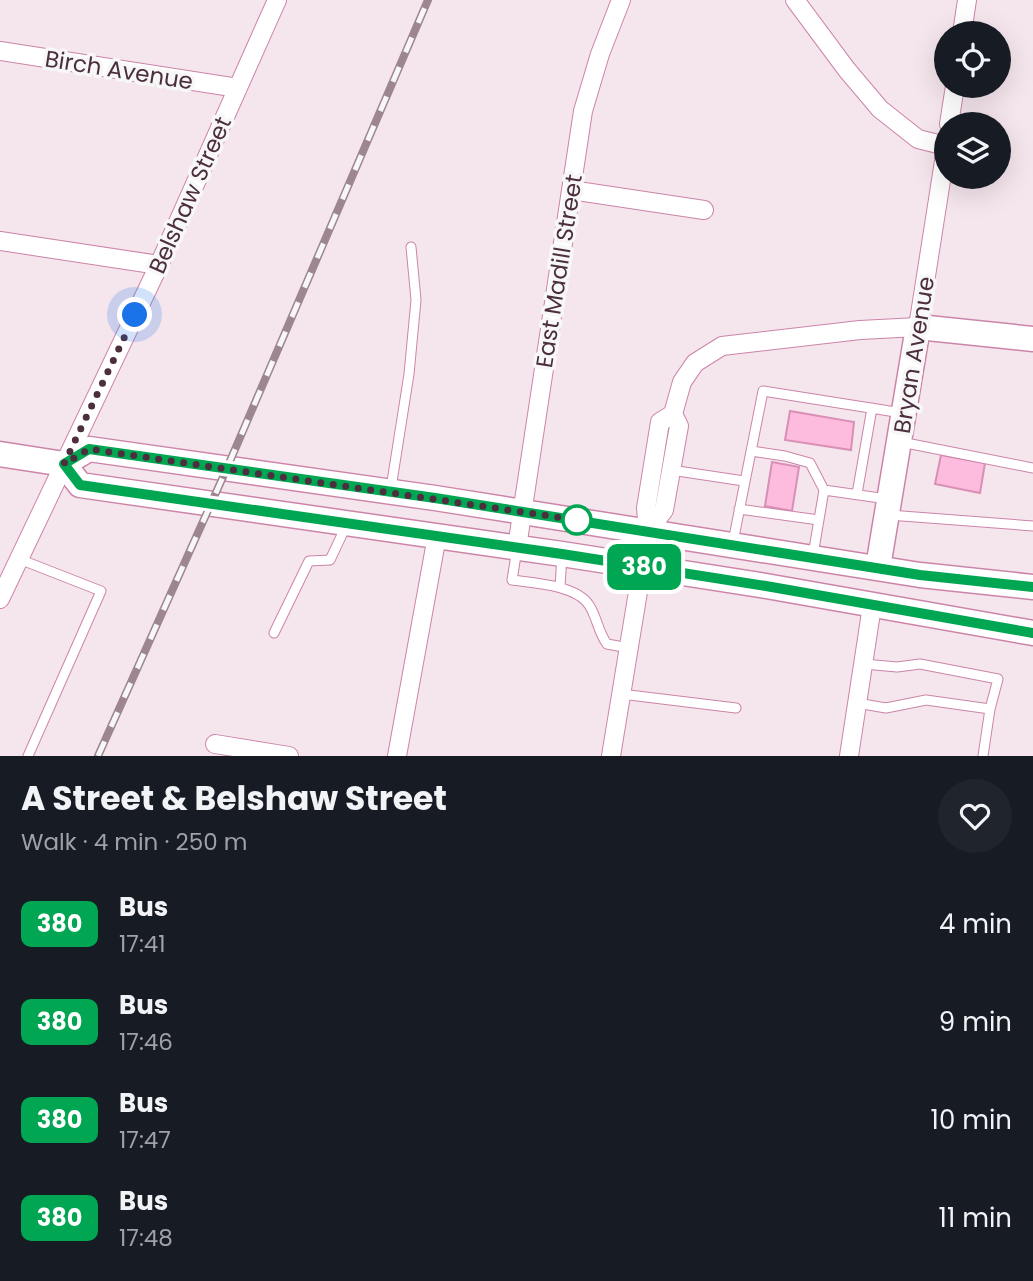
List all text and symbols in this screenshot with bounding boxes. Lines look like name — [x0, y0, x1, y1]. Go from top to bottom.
map controls — [934, 21, 1011, 189]
button: locate — [934, 21, 1011, 98]
street label: Birch Avenue — [43, 43, 195, 97]
street label: Belshaw Street — [141, 111, 239, 279]
button: layers — [934, 112, 1011, 189]
street label: East Madill Street — [528, 172, 590, 370]
street label: Bryan Avenue — [886, 274, 942, 436]
your location — [117, 297, 152, 332]
unlabelled marker — [562, 505, 592, 535]
line badge: 380 — [604, 544, 684, 590]
text: 380 — [621, 550, 667, 583]
text: A Street & Belshaw Street — [21, 775, 447, 822]
button: heart — [938, 779, 1012, 853]
text: Walk · 4 min · 250 m — [21, 826, 247, 858]
text: Bus — [119, 889, 168, 925]
text: 4 min — [939, 906, 1012, 942]
text: 380 — [37, 907, 82, 940]
text: 17:41 — [119, 928, 166, 960]
text: Bus — [119, 987, 168, 1023]
text: 9 min — [939, 1004, 1012, 1040]
text: 380 — [37, 1005, 82, 1038]
text: 17:46 — [119, 1026, 173, 1058]
text: Bus — [119, 1085, 168, 1121]
text: 10 min — [931, 1102, 1012, 1138]
text: 380 — [37, 1103, 82, 1136]
text: 17:47 — [119, 1124, 171, 1156]
text: Bus — [119, 1183, 168, 1219]
text: 11 min — [939, 1200, 1012, 1236]
text: 380 — [37, 1201, 82, 1234]
text: 17:48 — [119, 1222, 173, 1254]

